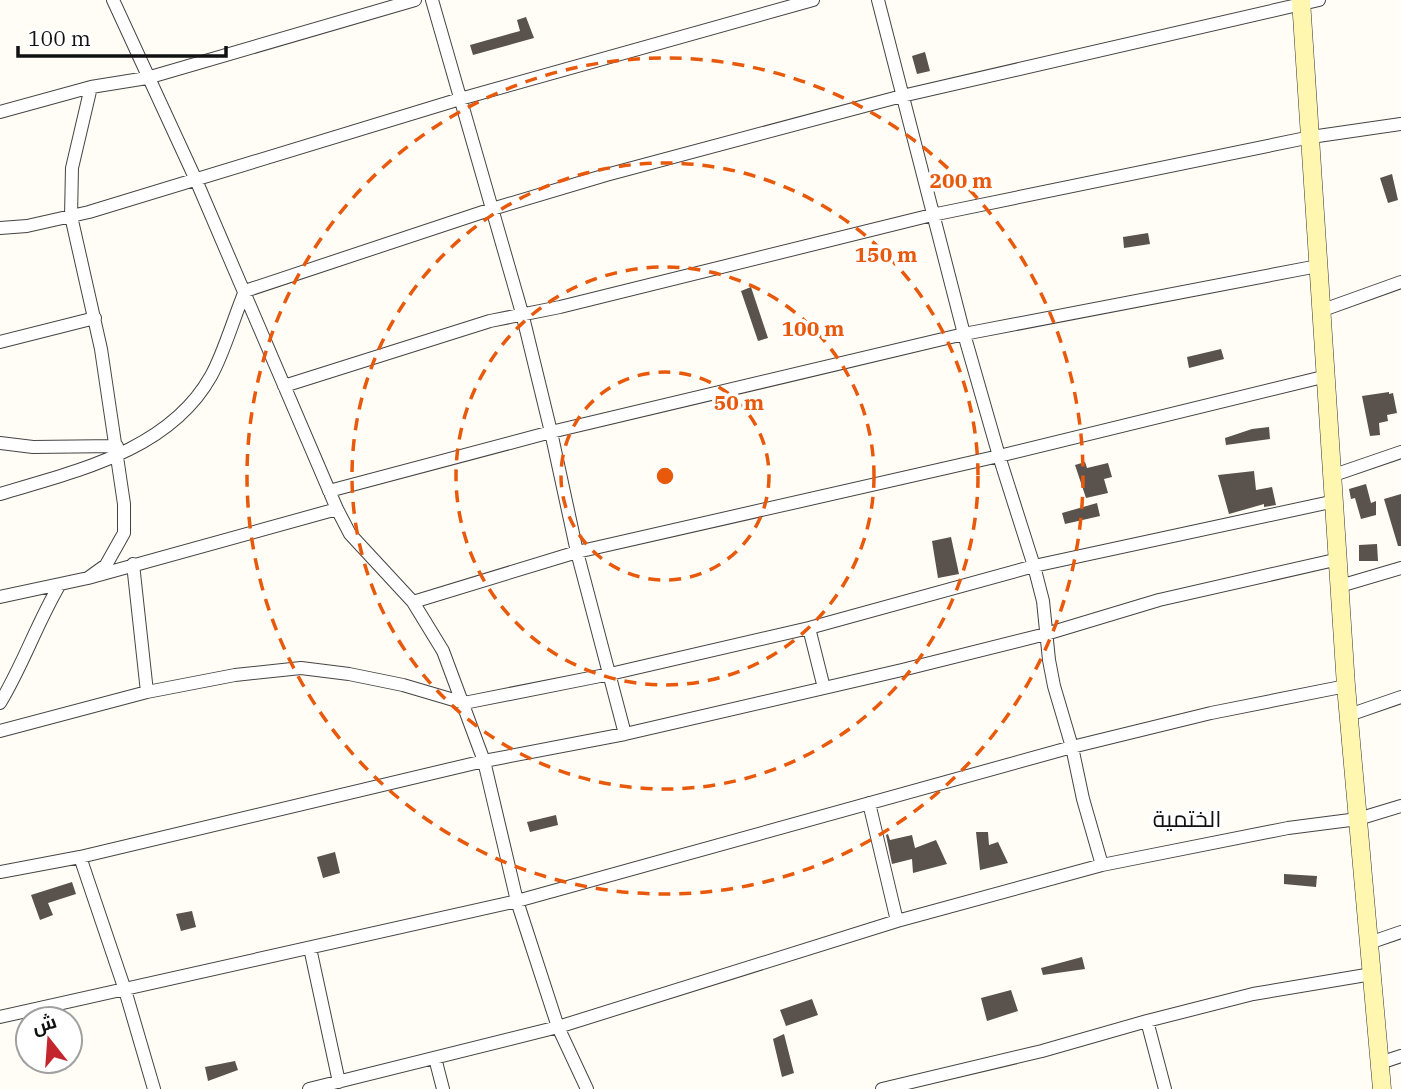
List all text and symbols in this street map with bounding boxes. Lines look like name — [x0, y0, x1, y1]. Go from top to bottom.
scale bar — [18, 14, 226, 58]
text: 100 m — [28, 24, 91, 52]
text: 200 m — [929, 166, 993, 194]
text: 150 m — [854, 240, 918, 268]
text: 100 m — [781, 314, 845, 342]
text: 50 m — [714, 388, 764, 416]
centre of rings — [653, 464, 677, 488]
district label: الختمية — [1153, 803, 1221, 833]
north arrow — [14, 1005, 84, 1075]
text: ش — [29, 1009, 59, 1039]

